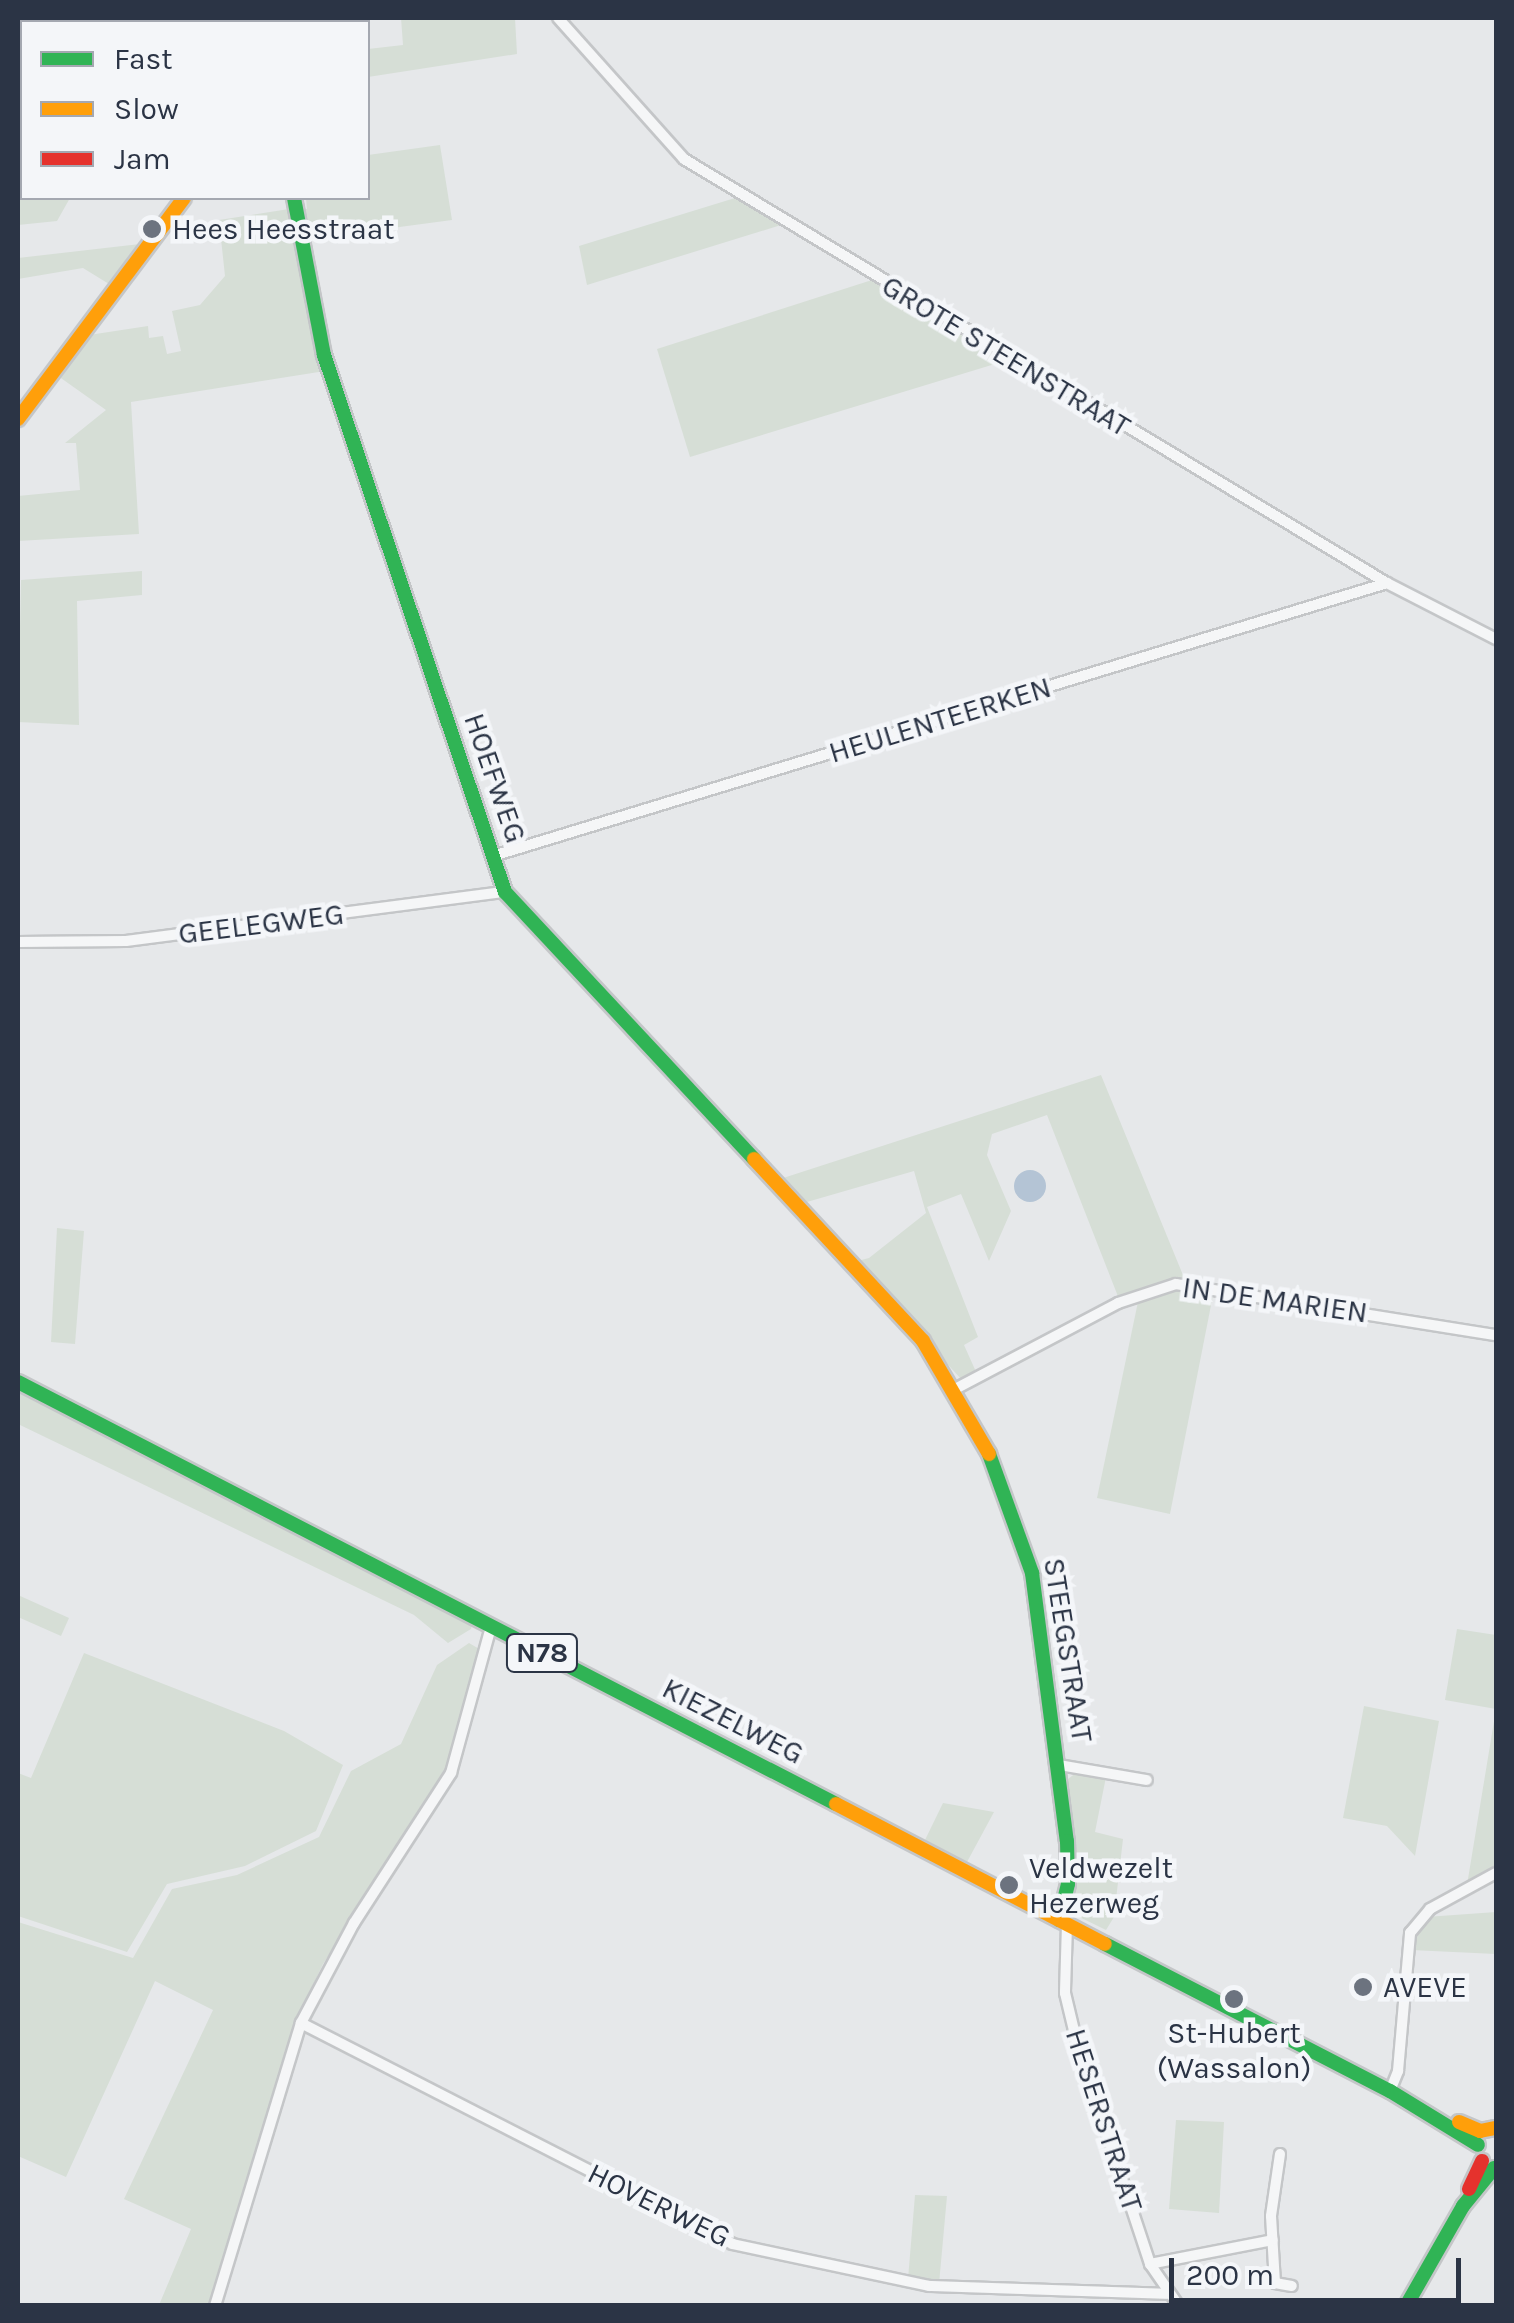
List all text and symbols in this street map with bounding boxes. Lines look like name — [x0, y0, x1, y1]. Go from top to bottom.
legend — [20, 20, 370, 200]
text: Fast — [114, 41, 173, 77]
text: Slow — [114, 91, 179, 127]
text: Jam — [114, 141, 171, 177]
place label: Hees Heesstraat — [172, 211, 395, 247]
marker: Hees Heesstraat — [141, 218, 163, 240]
street label: GROTE STEENSTRAAT — [875, 268, 1137, 444]
street label: HEULENTEERKEN — [824, 669, 1056, 771]
street label: HOEFWEG — [456, 708, 534, 848]
street label: GEELEGWEG — [176, 896, 346, 952]
street label: IN DE MARIEN — [1180, 1269, 1370, 1331]
street label: STEEGSTRAAT — [1036, 1555, 1100, 1745]
road number: N78 — [504, 1630, 580, 1676]
street label: KIEZELWEG — [656, 1670, 810, 1772]
place label: Veldwezelt Hezerweg — [1029, 1850, 1173, 1920]
marker: Veldwezelt Hezerweg — [998, 1874, 1020, 1896]
place label: AVEVE — [1383, 1969, 1467, 2005]
marker: AVEVE — [1352, 1976, 1374, 1998]
marker: St-Hubert (Wassalon) — [1223, 1988, 1245, 2010]
place label: St-Hubert (Wassalon) — [1157, 2015, 1311, 2086]
street label: HESERSTRAAT — [1058, 2024, 1150, 2216]
street label: HOVERWEG — [582, 2155, 736, 2255]
scale bar — [1174, 2238, 1466, 2300]
text: 200 m — [1186, 2257, 1274, 2293]

